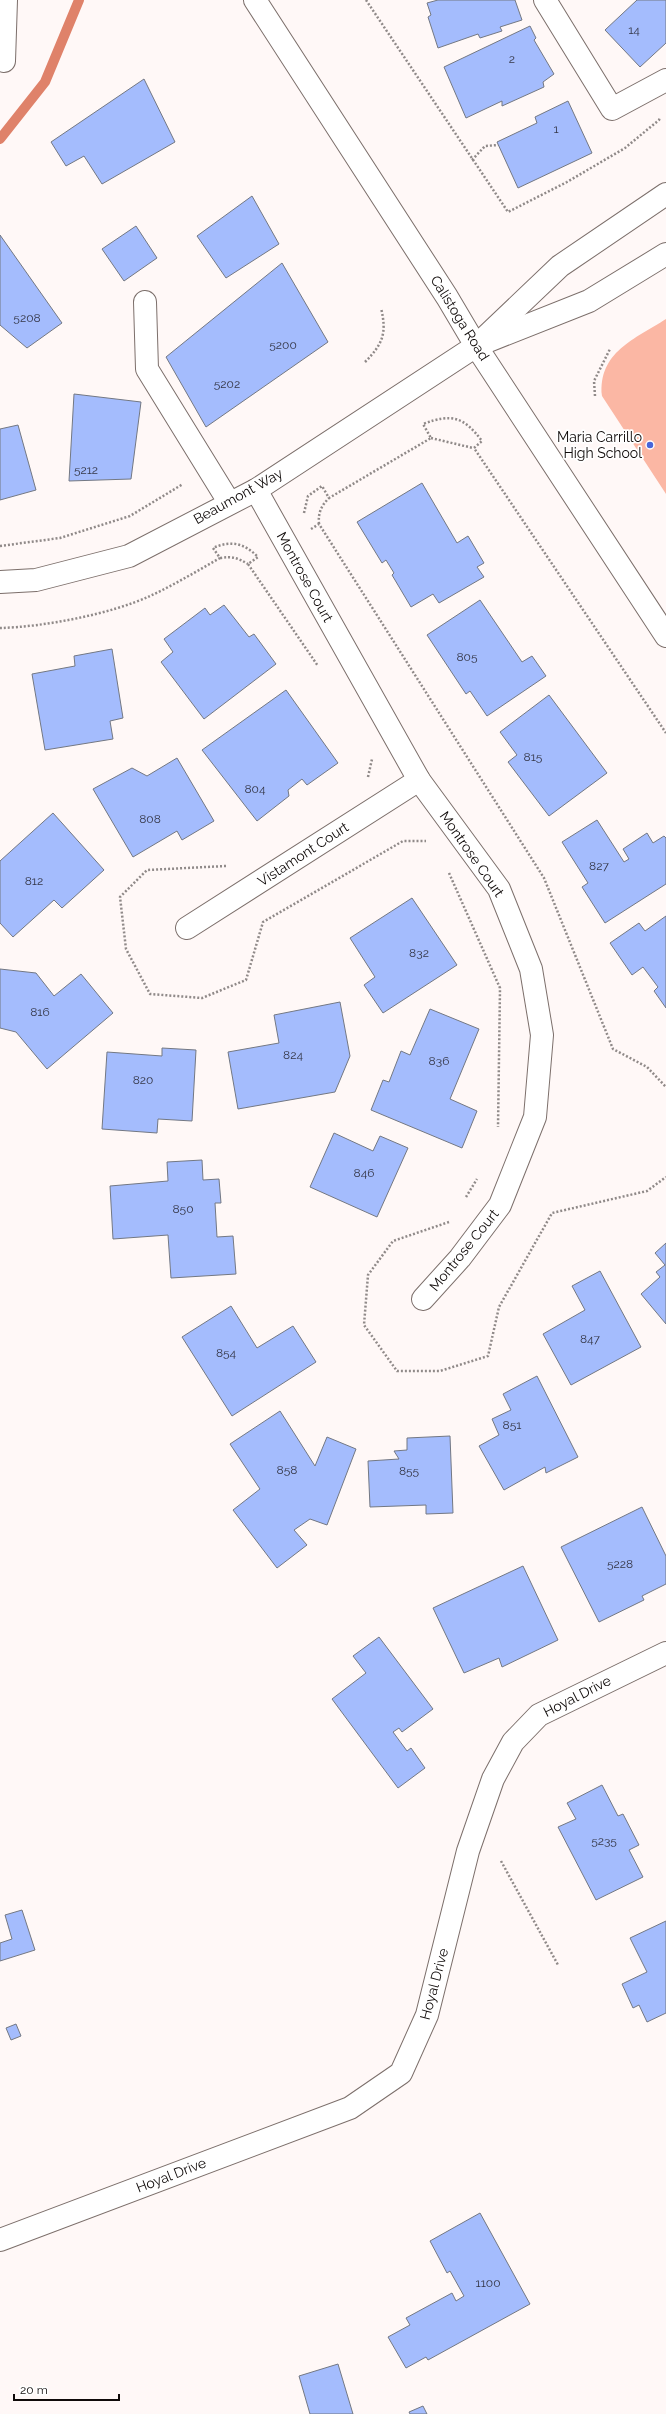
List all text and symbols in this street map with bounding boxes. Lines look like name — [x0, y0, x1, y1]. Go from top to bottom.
house number: 14 — [628, 23, 640, 37]
house number: 2 — [509, 52, 515, 66]
house number: 1 — [553, 122, 559, 136]
street label: Calistoga Road — [427, 273, 493, 363]
house number: 5208 — [13, 311, 41, 325]
house number: 5200 — [269, 338, 297, 352]
house number: 5202 — [214, 377, 240, 391]
place label: Maria Carrillo High School — [557, 429, 642, 461]
marker: Maria Carrillo High School — [645, 440, 655, 450]
house number: 5212 — [74, 463, 98, 477]
street label: Beaumont Way — [191, 465, 286, 527]
street label: Montrose Court — [274, 529, 337, 625]
house number: 805 — [456, 650, 478, 664]
house number: 815 — [524, 750, 543, 764]
house number: 804 — [244, 782, 266, 796]
street label: Montrose Court — [437, 808, 508, 900]
house number: 808 — [139, 812, 161, 826]
street label: Vistamont Court — [255, 819, 352, 889]
house number: 827 — [589, 859, 609, 873]
house number: 812 — [25, 874, 43, 888]
house number: 832 — [409, 946, 429, 960]
house number: 816 — [30, 1005, 50, 1019]
house number: 824 — [283, 1048, 303, 1062]
house number: 836 — [429, 1054, 449, 1068]
house number: 820 — [133, 1073, 153, 1087]
house number: 846 — [354, 1166, 374, 1180]
house number: 850 — [172, 1202, 194, 1216]
street label: Montrose Court — [426, 1206, 502, 1294]
house number: 847 — [580, 1332, 601, 1346]
house number: 854 — [216, 1346, 237, 1360]
house number: 851 — [503, 1418, 521, 1432]
house number: 858 — [277, 1463, 297, 1477]
house number: 855 — [399, 1464, 420, 1478]
house number: 5228 — [607, 1557, 633, 1571]
street label: Hoyal Drive — [541, 1672, 613, 1720]
house number: 5235 — [591, 1834, 617, 1848]
street label: Hoyal Drive — [417, 1946, 451, 2022]
street label: Hoyal Drive — [134, 2154, 208, 2196]
house number: 1100 — [476, 2276, 500, 2290]
scale bar — [14, 2376, 119, 2402]
text: 20 m — [20, 2383, 48, 2397]

